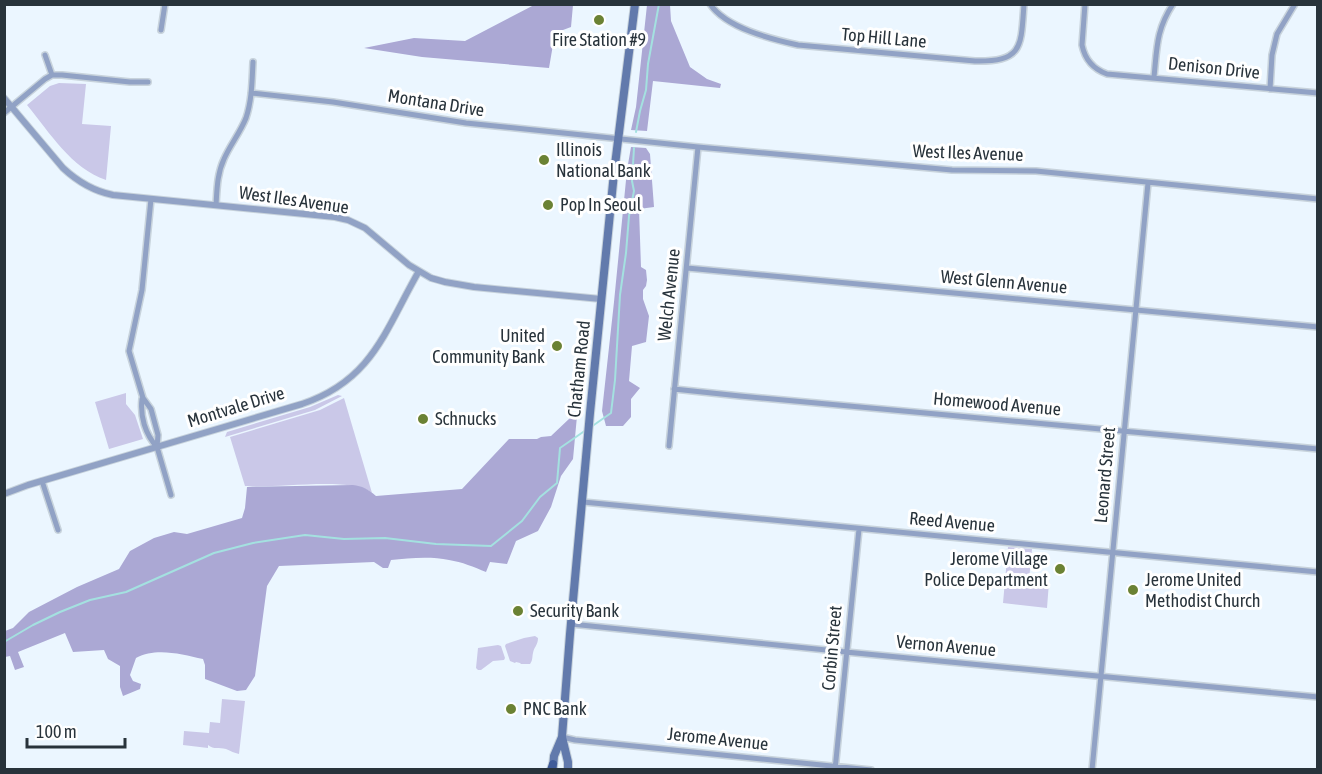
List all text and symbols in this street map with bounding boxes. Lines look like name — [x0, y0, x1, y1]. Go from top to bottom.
marker: Fire Station #9 — [592, 13, 606, 27]
street label: Top Hill Lane — [841, 23, 927, 52]
place label: Fire Station #9 — [552, 29, 646, 50]
street label: Denison Drive — [1167, 52, 1261, 83]
street label: Montana Drive — [386, 85, 486, 120]
place label: Illinois National Bank — [556, 139, 651, 181]
street label: West Iles Avenue — [912, 140, 1024, 165]
marker: Illinois National Bank — [537, 153, 551, 167]
street label: West Iles Avenue — [238, 181, 350, 218]
place label: Pop In Seoul — [560, 194, 642, 215]
marker: Pop In Seoul — [541, 198, 555, 212]
street label: Welch Avenue — [653, 248, 684, 342]
street label: West Glenn Avenue — [940, 266, 1068, 297]
street label: Chatham Road — [563, 319, 594, 418]
place label: United Community Bank — [432, 325, 545, 367]
marker: United Community Bank — [550, 339, 564, 353]
street label: Montvale Drive — [185, 382, 287, 431]
street label: Homewood Avenue — [932, 387, 1062, 420]
place label: Schnucks — [435, 408, 496, 429]
marker: Schnucks — [416, 412, 430, 426]
street label: Leonard Street — [1090, 426, 1119, 524]
street label: Reed Avenue — [908, 507, 996, 536]
place label: Jerome Village Police Department — [924, 548, 1048, 590]
marker: Jerome Village Police Department — [1053, 562, 1067, 576]
place label: Jerome United Methodist Church — [1145, 569, 1261, 611]
marker: Jerome United Methodist Church — [1126, 583, 1140, 597]
place label: Security Bank — [530, 600, 619, 621]
marker: Security Bank — [511, 604, 525, 618]
street label: Corbin Street — [817, 605, 846, 691]
street label: Vernon Avenue — [895, 631, 997, 660]
place label: PNC Bank — [523, 698, 587, 719]
marker: PNC Bank — [504, 702, 518, 716]
scale bar — [27, 711, 124, 749]
text: 100 m — [36, 721, 77, 742]
street label: Jerome Avenue — [667, 723, 769, 754]

